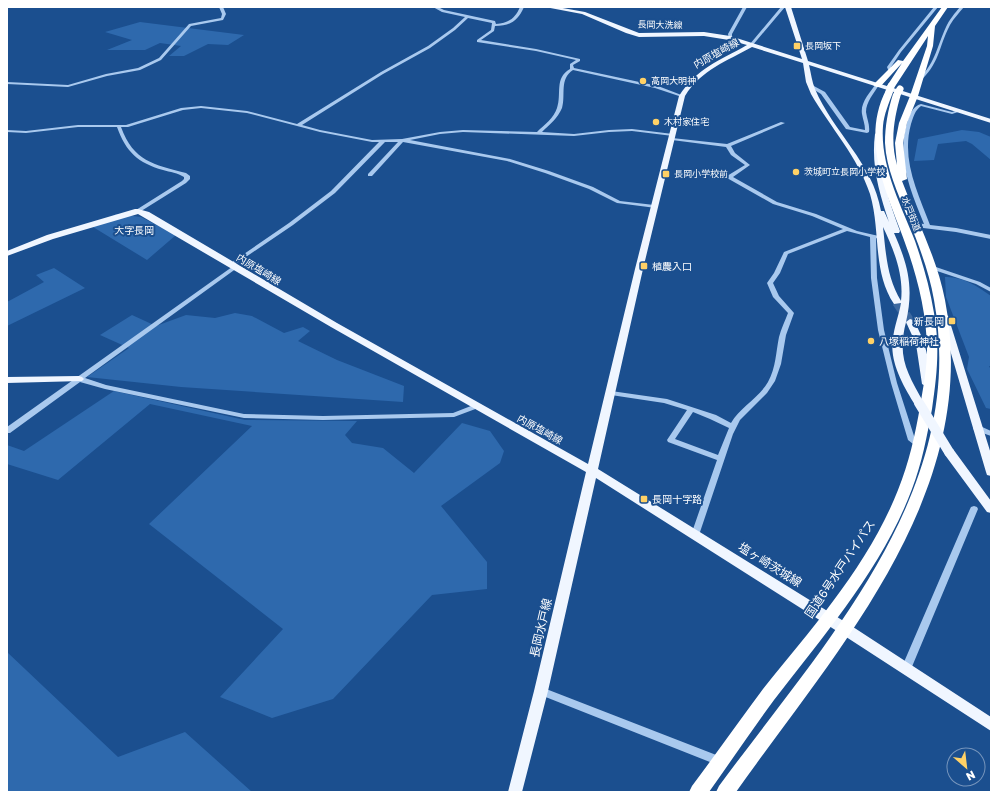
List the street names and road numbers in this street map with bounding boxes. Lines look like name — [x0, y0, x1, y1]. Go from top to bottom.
street label: 長岡大洗線 — [637, 19, 684, 30]
street label: 内原塩崎線 — [691, 36, 741, 70]
street label: 水戸街道 — [900, 195, 923, 233]
street label: 内原塩崎線 — [234, 251, 284, 287]
street label: 内原塩崎線 — [515, 412, 565, 446]
street label: 国道6号水戸バイパス — [801, 517, 878, 621]
street label: 塩ヶ崎茨城線 — [736, 539, 805, 590]
street label: 長岡水戸線 — [526, 597, 555, 659]

